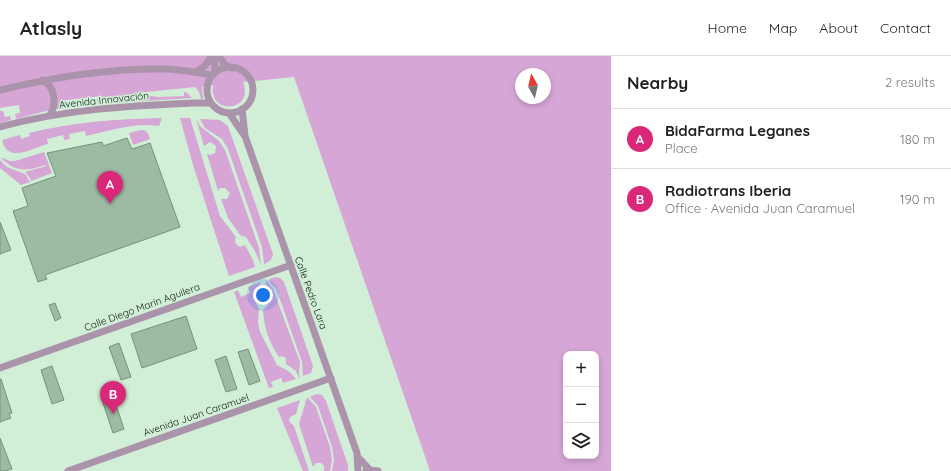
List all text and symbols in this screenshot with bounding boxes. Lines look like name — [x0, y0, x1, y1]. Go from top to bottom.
text: Atlasly — [20, 16, 82, 40]
text: Home — [708, 19, 747, 37]
text: Map — [769, 19, 797, 37]
text: About — [819, 19, 858, 37]
text: Contact — [880, 19, 931, 37]
north arrow — [515, 68, 551, 104]
text: Nearby — [627, 72, 688, 93]
text: 2 results — [885, 74, 935, 90]
street label: Avenida Innovación — [58, 89, 150, 111]
text: BidaFarma Leganes — [665, 121, 810, 140]
text: A — [636, 131, 644, 147]
text: 180 m — [900, 131, 935, 147]
text: Place — [665, 140, 698, 156]
pin: A — [97, 171, 123, 204]
text: Radiotrans Iberia — [665, 181, 791, 200]
text: B — [636, 191, 644, 207]
text: 190 m — [900, 191, 935, 207]
text: Office · Avenida Juan Caramuel — [665, 200, 855, 216]
street label: Calle Pedro Lara — [292, 255, 330, 331]
street label: Calle Diego Marín Aguilera — [82, 280, 202, 334]
your location — [253, 285, 273, 305]
map controls — [563, 351, 599, 459]
button: + — [563, 351, 599, 387]
pin: B — [100, 381, 126, 414]
button: − — [563, 387, 599, 423]
street label: Avenida Juan Caramuel — [141, 391, 251, 439]
button: layers — [563, 423, 599, 459]

